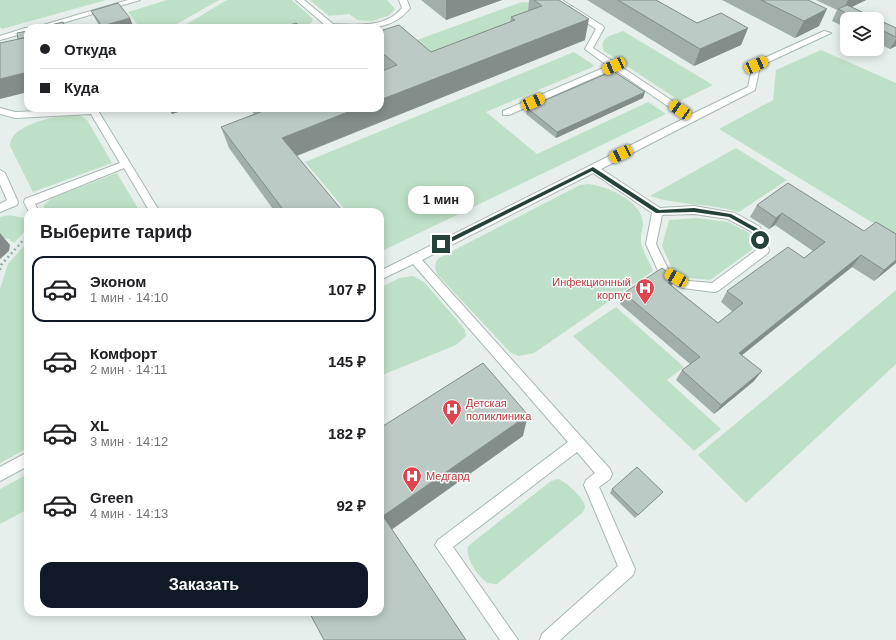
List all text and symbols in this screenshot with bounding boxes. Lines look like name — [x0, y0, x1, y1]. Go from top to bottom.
map controls — [840, 12, 884, 56]
button: layers — [840, 12, 884, 56]
text: Откуда — [64, 41, 116, 58]
car — [743, 55, 769, 75]
car — [601, 56, 627, 76]
text: Куда — [64, 79, 99, 96]
car — [520, 92, 546, 112]
car — [667, 98, 693, 122]
car — [608, 143, 634, 165]
callout: 1 мин — [408, 186, 474, 214]
text: 1 мин — [423, 192, 459, 207]
text: Выберите тариф — [40, 222, 192, 242]
route start — [751, 231, 769, 249]
route end — [432, 235, 450, 253]
car — [663, 267, 689, 289]
icon: car — [42, 271, 78, 307]
text: Эконом — [90, 273, 146, 290]
place label: Инфекционный корпус — [552, 276, 631, 301]
hospital icon: Инфекционный корпус — [634, 277, 656, 305]
text: 107 ₽ — [328, 281, 366, 298]
text: 1 мин · 14:10 — [90, 290, 168, 305]
icon: car — [42, 343, 78, 379]
text: Комфорт — [90, 345, 157, 362]
text: 145 ₽ — [328, 353, 366, 370]
text: 2 мин · 14:11 — [90, 362, 167, 377]
place label: Детская поликлиника — [466, 397, 532, 422]
hospital icon: Детская поликлиника — [441, 398, 463, 426]
icon: car — [42, 415, 78, 451]
text: XL — [90, 417, 109, 434]
text: 182 ₽ — [328, 425, 366, 442]
text: 3 мин · 14:12 — [90, 434, 168, 449]
hospital icon: Медгард — [401, 465, 423, 493]
place label: Медгард — [426, 470, 470, 482]
icon: car — [42, 487, 78, 523]
text: Green — [90, 489, 133, 506]
text: 92 ₽ — [336, 497, 366, 514]
text: 4 мин · 14:13 — [90, 506, 168, 521]
button: Заказать — [40, 562, 368, 608]

